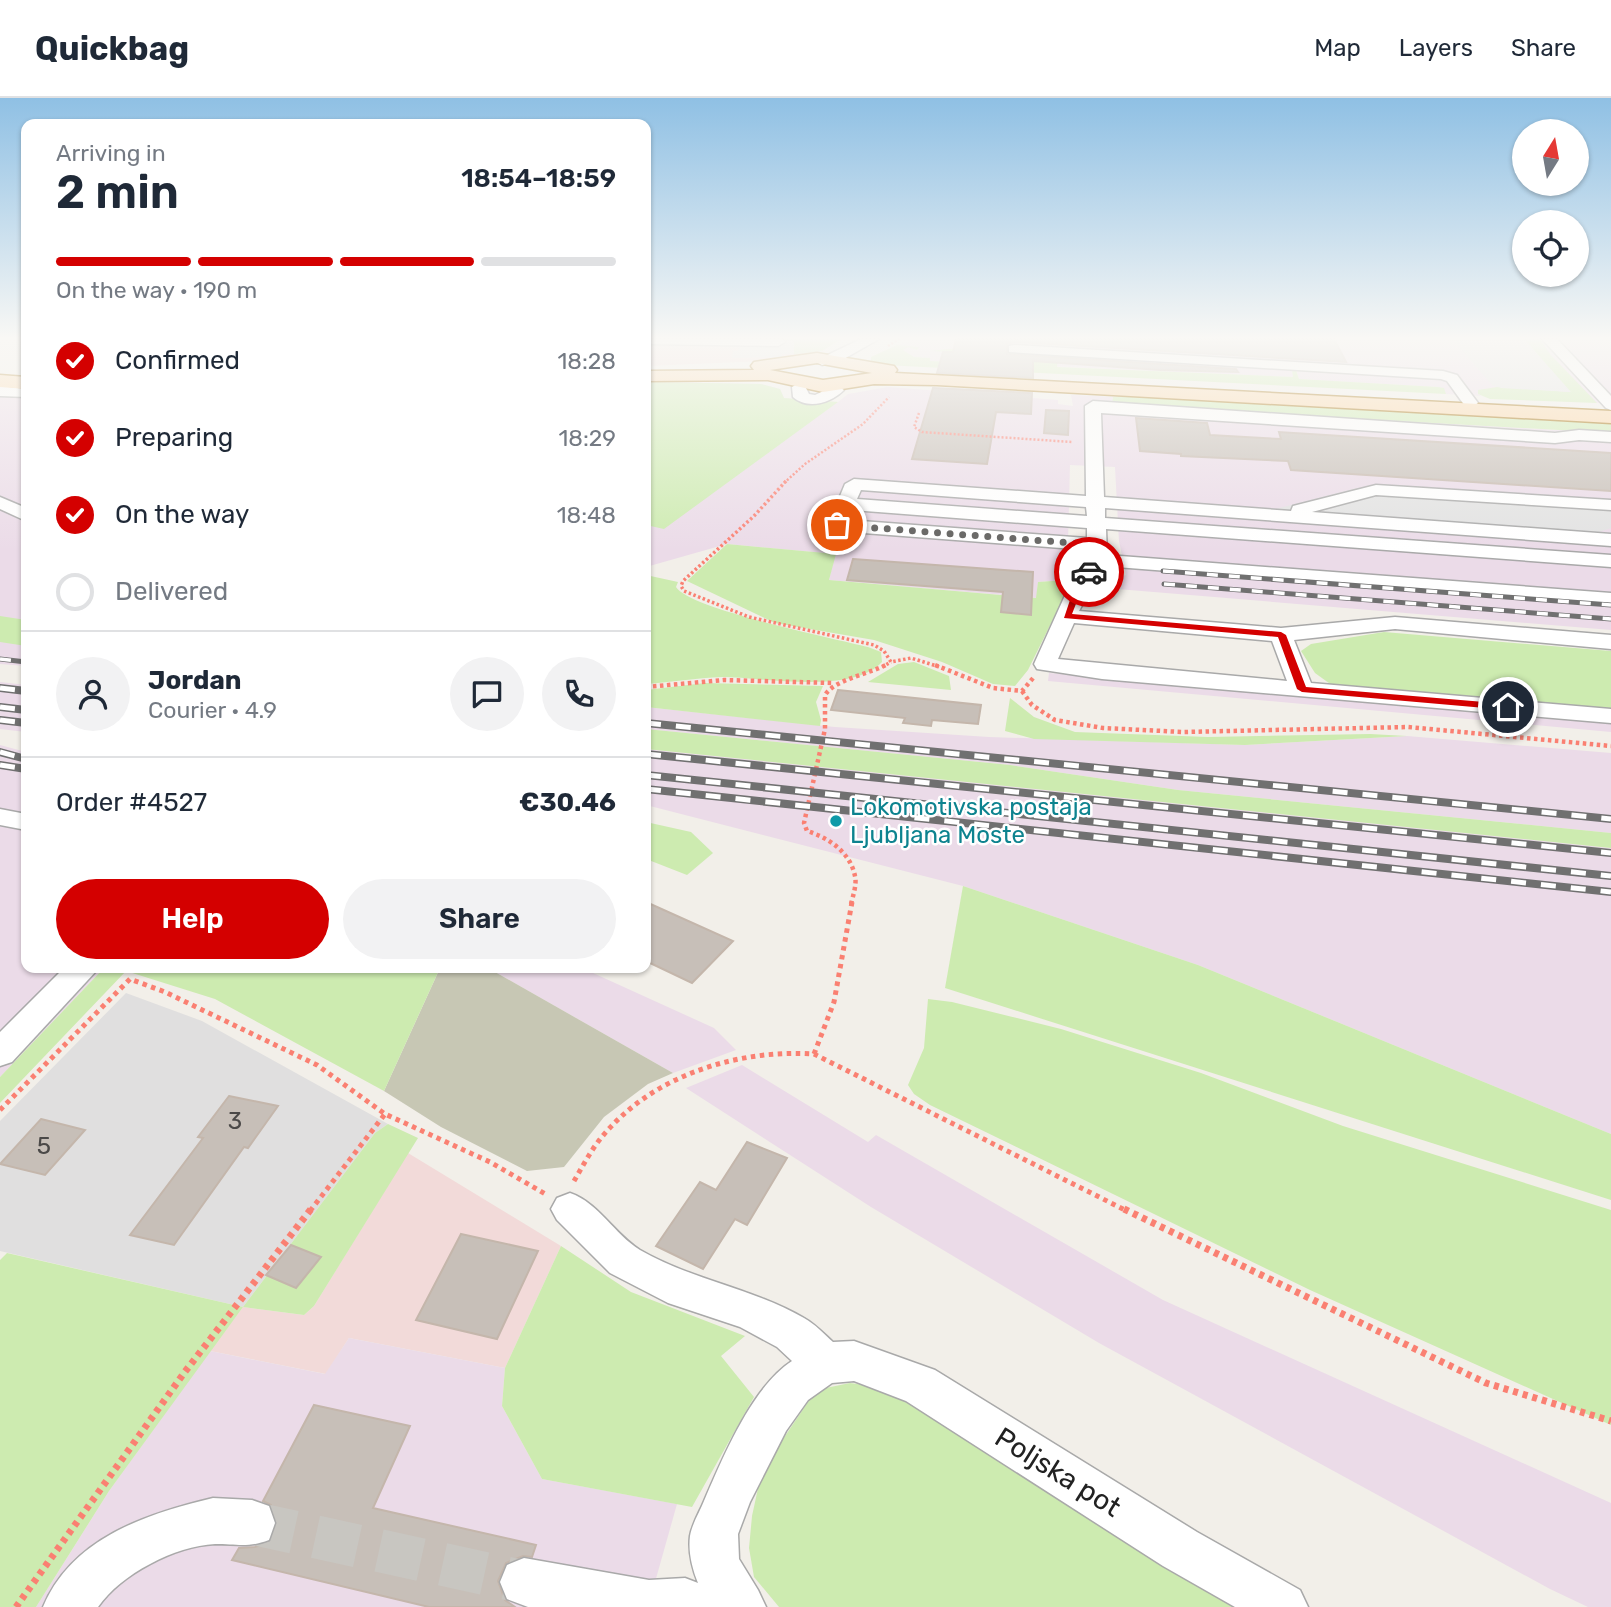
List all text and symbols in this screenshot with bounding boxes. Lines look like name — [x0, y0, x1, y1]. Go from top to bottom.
text: Quickbag — [35, 29, 189, 68]
text: Map — [1314, 34, 1361, 62]
text: Layers — [1399, 34, 1473, 62]
text: Share — [1511, 34, 1576, 62]
north arrow — [1512, 119, 1589, 196]
map controls — [1512, 119, 1589, 287]
text: Arriving in — [56, 139, 166, 167]
text: 18:54–18:59 — [461, 163, 616, 194]
text: 2 min — [56, 165, 179, 220]
button: locate — [1512, 210, 1589, 287]
text: On the way · 190 m — [56, 276, 257, 304]
icon: check — [56, 342, 94, 380]
text: Confirmed — [115, 345, 240, 376]
text: 18:28 — [558, 347, 616, 375]
icon: check — [56, 419, 94, 457]
text: Preparing — [115, 422, 233, 453]
text: 18:29 — [558, 424, 616, 452]
pin — [807, 495, 867, 555]
icon: check — [56, 496, 94, 534]
text: On the way — [115, 499, 249, 530]
text: 18:48 — [557, 501, 616, 529]
icon: bag — [818, 506, 856, 544]
courier — [1054, 537, 1124, 607]
icon: car — [1070, 553, 1108, 591]
text: Delivered — [115, 576, 228, 607]
button: person — [56, 657, 130, 731]
button: chat — [450, 657, 524, 731]
button: phone — [542, 657, 616, 731]
text: Jordan — [148, 665, 241, 696]
pin — [1478, 677, 1538, 737]
icon: home — [1489, 688, 1527, 726]
text: Courier · 4.9 — [148, 696, 277, 724]
text: Order #4527 — [56, 787, 207, 818]
text: €30.46 — [519, 787, 616, 818]
place label: Lokomotivska postaja Ljubljana Moste — [850, 793, 1092, 849]
marker: Lokomotivska postaja Ljubljana Moste — [828, 813, 844, 829]
button: Help — [56, 879, 329, 959]
button: Share — [343, 879, 616, 959]
house number: 3 — [228, 1107, 242, 1135]
house number: 5 — [37, 1132, 51, 1160]
street label: Poljska pot — [989, 1420, 1127, 1524]

